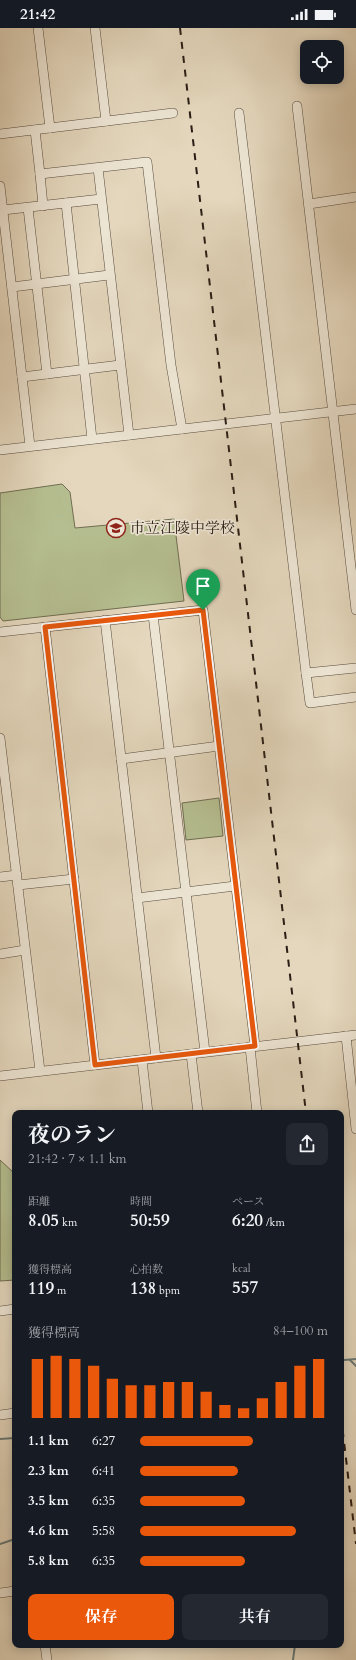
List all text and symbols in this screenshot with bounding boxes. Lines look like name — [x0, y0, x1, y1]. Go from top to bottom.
text: 21:42 — [20, 4, 55, 24]
map controls — [300, 40, 344, 84]
button: locate — [300, 40, 344, 84]
school or university icon: 市立江陵中学校 — [105, 517, 127, 539]
place label: 市立江陵中学校 — [130, 518, 235, 538]
pin — [186, 569, 220, 610]
icon: arrive — [192, 575, 214, 597]
text: 夜のラン — [28, 1120, 116, 1150]
button: share — [286, 1123, 328, 1165]
text: 21:42 · 7 × 1.1 km — [28, 1150, 127, 1168]
text: 距離 — [28, 1194, 50, 1209]
text: 時間 — [130, 1194, 152, 1209]
text: ペース — [232, 1194, 264, 1209]
text: 8.05 — [28, 1209, 59, 1232]
text: 50:59 — [130, 1209, 170, 1232]
text: 6:20 — [232, 1209, 263, 1232]
text: km — [59, 1215, 77, 1230]
text: /km — [263, 1215, 285, 1230]
text: kcal — [232, 1261, 250, 1276]
text: 獲得標高 — [28, 1262, 72, 1277]
text: 心拍数 — [130, 1262, 163, 1277]
text: 557 — [232, 1276, 258, 1299]
text: 119 — [28, 1277, 54, 1300]
text: 138 — [130, 1277, 156, 1300]
text: m — [54, 1283, 66, 1298]
text: bpm — [156, 1283, 180, 1298]
text: 84–100 m — [273, 1322, 328, 1340]
text: 獲得標高 — [28, 1324, 80, 1342]
text: 1.1 km — [28, 1432, 69, 1450]
text: 6:27 — [92, 1432, 115, 1450]
text: 2.3 km — [28, 1462, 69, 1480]
text: 6:41 — [92, 1462, 115, 1480]
text: 3.5 km — [28, 1492, 69, 1510]
text: 6:35 — [92, 1492, 115, 1510]
text: 4.6 km — [28, 1522, 69, 1540]
text: 5:58 — [92, 1522, 115, 1540]
text: 5.8 km — [28, 1552, 69, 1570]
text: 6:35 — [92, 1552, 115, 1570]
button: 保存 — [28, 1594, 174, 1640]
button: 共有 — [182, 1594, 328, 1640]

